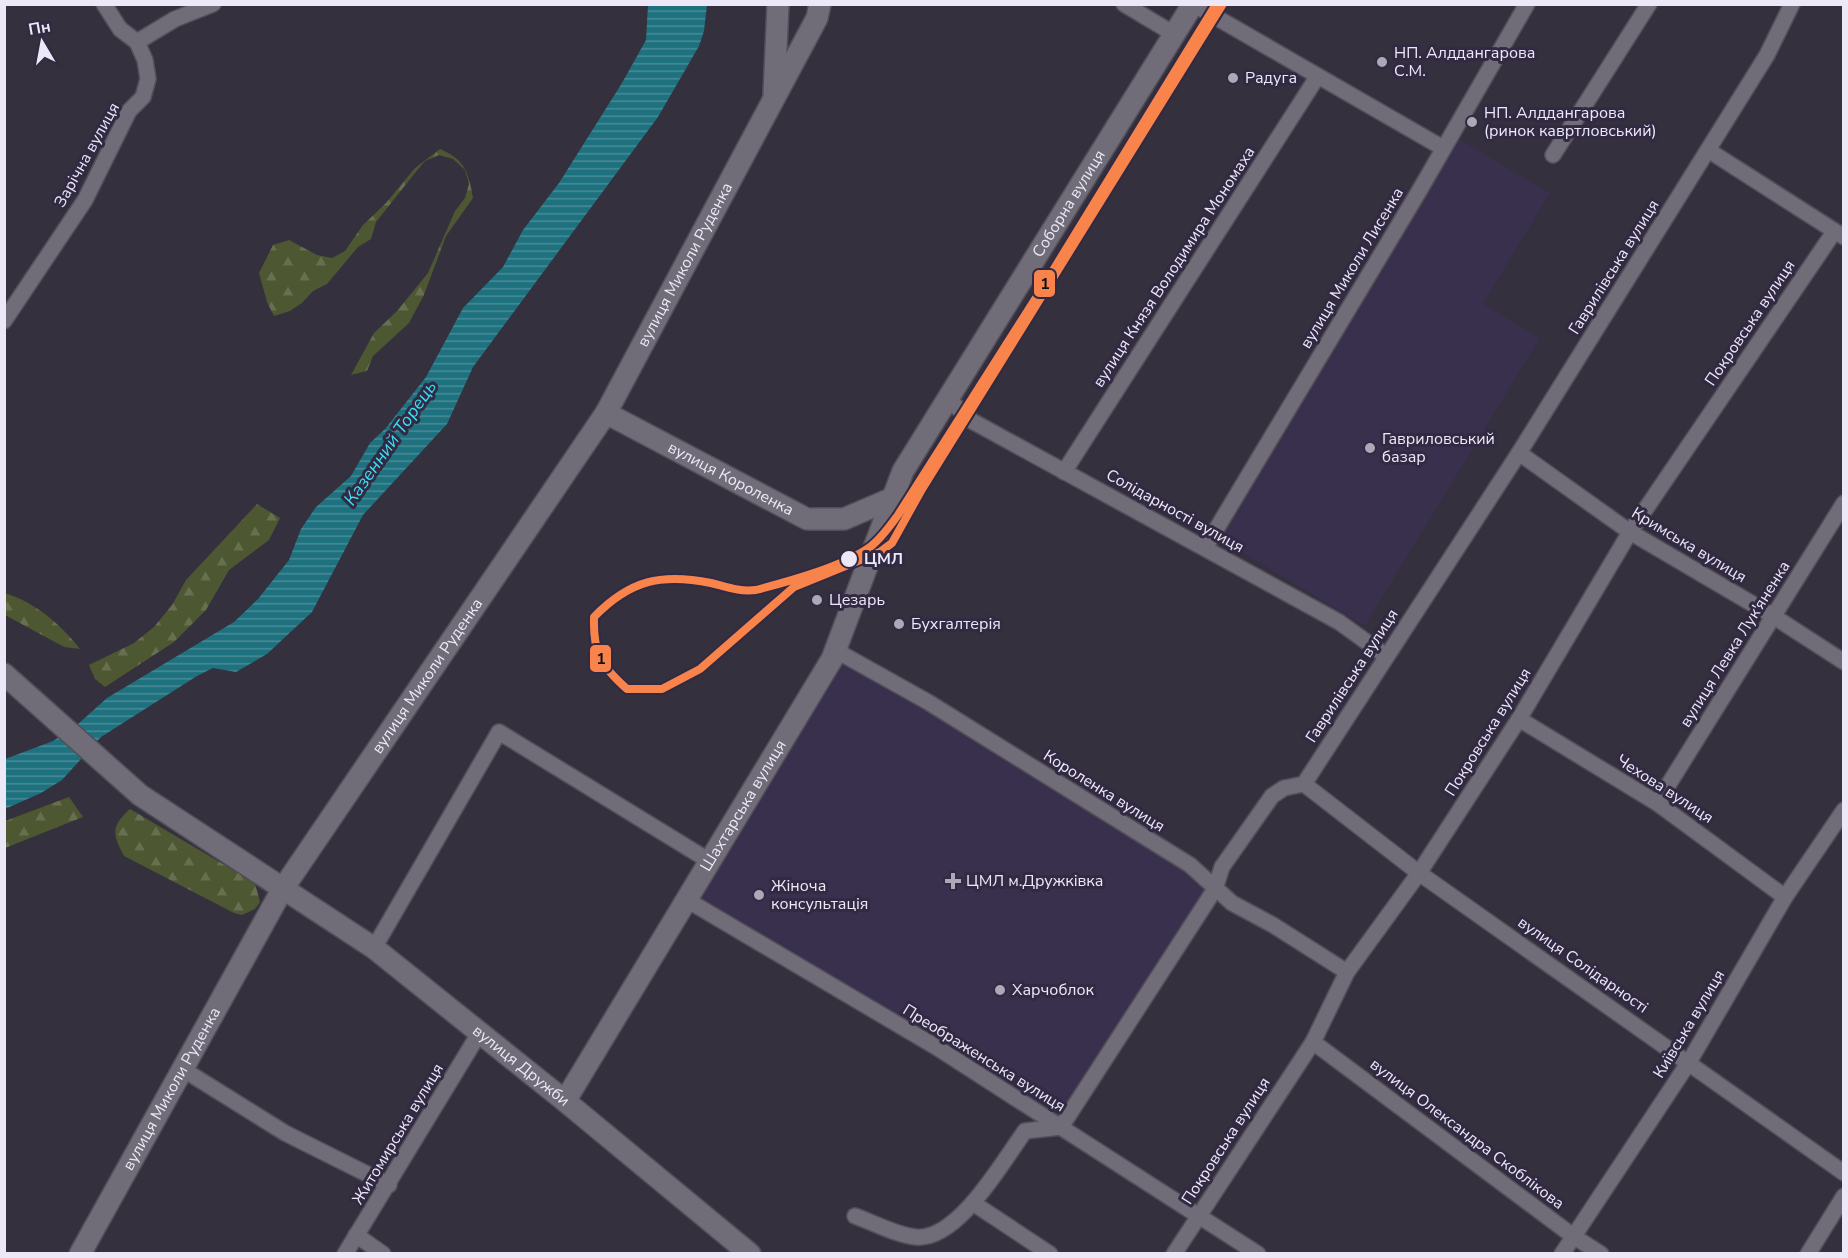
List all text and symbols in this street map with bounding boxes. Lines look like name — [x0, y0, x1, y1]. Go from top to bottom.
north arrow — [12, 12, 72, 72]
text: Пн — [27, 15, 52, 41]
place label: НП. Алддангарова С.М. — [1394, 42, 1535, 82]
marker: НП. Алддангарова С.М. — [1375, 55, 1389, 69]
place label: Радуга — [1245, 67, 1297, 89]
marker: Радуга — [1226, 71, 1240, 85]
street label: Зарічна вулиця — [49, 99, 125, 211]
place label: НП. Алддангарова (ринок кавртловський) — [1484, 102, 1657, 142]
marker: НП. Алддангарова (ринок кавртловський) — [1465, 115, 1479, 129]
street label: вулиця Князя Володимира Мономаха — [1088, 142, 1260, 392]
street label: Соборна вулиця — [1027, 146, 1111, 262]
street label: вулиця Миколи Руденка — [632, 179, 738, 351]
street label: вулиця Миколи Лисенка — [1295, 183, 1409, 353]
street label: Гаврилівська вулиця — [1564, 195, 1664, 339]
street label: Покровська вулиця — [1700, 256, 1800, 390]
line badge: 1 — [1033, 269, 1056, 298]
text: 1 — [1040, 273, 1050, 295]
water label: Казенний Торець — [338, 376, 442, 510]
place label: Гавриловський базар — [1382, 428, 1495, 468]
street label: вулиця Короленка — [664, 437, 798, 521]
marker: Гавриловський базар — [1363, 441, 1377, 455]
street label: Солідарності вулиця — [1102, 464, 1248, 558]
street label: Кримська вулиця — [1627, 502, 1751, 588]
place label: ЦМЛ — [864, 548, 903, 570]
marker: ЦМЛ — [839, 549, 859, 569]
street label: вулиця Левка Лук'яненка — [1675, 557, 1795, 731]
place label: Цезарь — [829, 589, 885, 611]
marker: Цезарь — [810, 593, 824, 607]
street label: вулиця Миколи Руденка — [367, 594, 488, 758]
street label: Гаврилівська вулиця — [1301, 605, 1403, 747]
place label: Бухгалтерія — [911, 613, 1001, 635]
marker: Бухгалтерія — [892, 617, 906, 631]
line badge: 1 — [589, 644, 612, 673]
text: 1 — [596, 648, 606, 670]
street label: Покровська вулиця — [1440, 664, 1536, 800]
street label: Шахтарська вулиця — [695, 736, 792, 876]
street label: Короленка вулиця — [1039, 745, 1169, 837]
street label: Чехова вулиця — [1612, 749, 1718, 829]
place label: ЦМЛ м.Дружківка — [966, 870, 1103, 892]
marker: ЦМЛ м.Дружківка — [944, 872, 962, 890]
place label: Жіноча консультація — [771, 875, 868, 915]
marker: Жіноча консультація — [752, 888, 766, 902]
street label: вулиця Солідарності — [1513, 912, 1653, 1018]
street label: Київська вулиця — [1648, 966, 1730, 1082]
place label: Харчоблок — [1012, 979, 1095, 1001]
marker: Харчоблок — [993, 983, 1007, 997]
street label: Преображенська вулиця — [899, 999, 1069, 1117]
street label: вулиця Миколи Руденка — [118, 1003, 226, 1174]
street label: вулиця Дружби — [468, 1020, 574, 1111]
street label: вулиця Олександра Скоблікова — [1365, 1054, 1569, 1214]
street label: Житомирська вулиця — [347, 1059, 449, 1209]
street label: Покровська вулиця — [1177, 1073, 1275, 1209]

